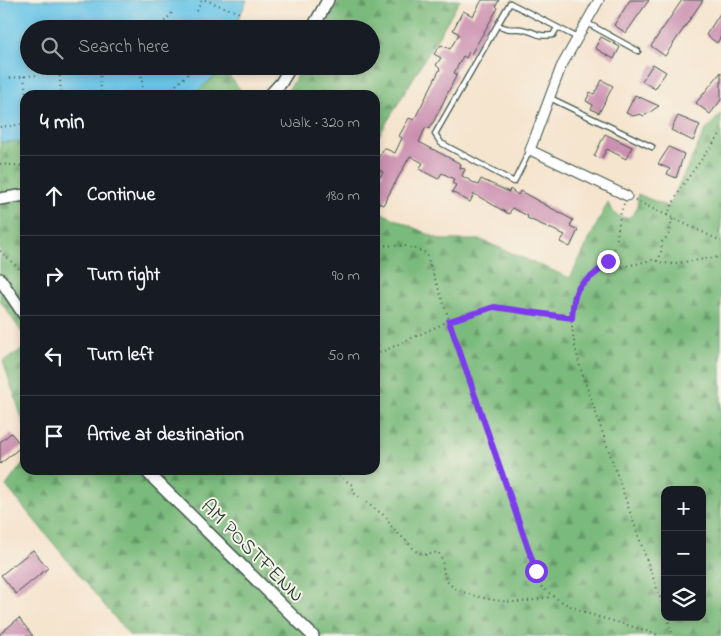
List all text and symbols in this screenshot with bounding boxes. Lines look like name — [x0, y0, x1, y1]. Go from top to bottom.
search box — [20, 20, 380, 75]
icon: search — [38, 34, 66, 62]
text: Search here — [78, 34, 169, 61]
text: 4 min — [40, 108, 84, 138]
text: Walk · 320 m — [280, 111, 360, 135]
icon: ahead — [40, 182, 68, 210]
text: Continue — [87, 182, 155, 209]
text: 180 m — [326, 184, 360, 208]
route end — [597, 250, 620, 273]
icon: right — [40, 262, 68, 290]
text: Turn right — [87, 262, 160, 289]
text: 90 m — [332, 264, 360, 288]
icon: left — [40, 342, 68, 370]
text: Turn left — [87, 342, 154, 369]
text: 50 m — [328, 344, 360, 368]
icon: arrive — [40, 422, 68, 450]
text: Arrive at destination — [87, 422, 244, 449]
map controls — [661, 486, 706, 621]
button: + — [661, 486, 706, 531]
street label: AM POSTFENN — [193, 493, 310, 610]
button: − — [661, 531, 706, 576]
route start — [525, 560, 548, 583]
button: layers — [661, 576, 706, 621]

